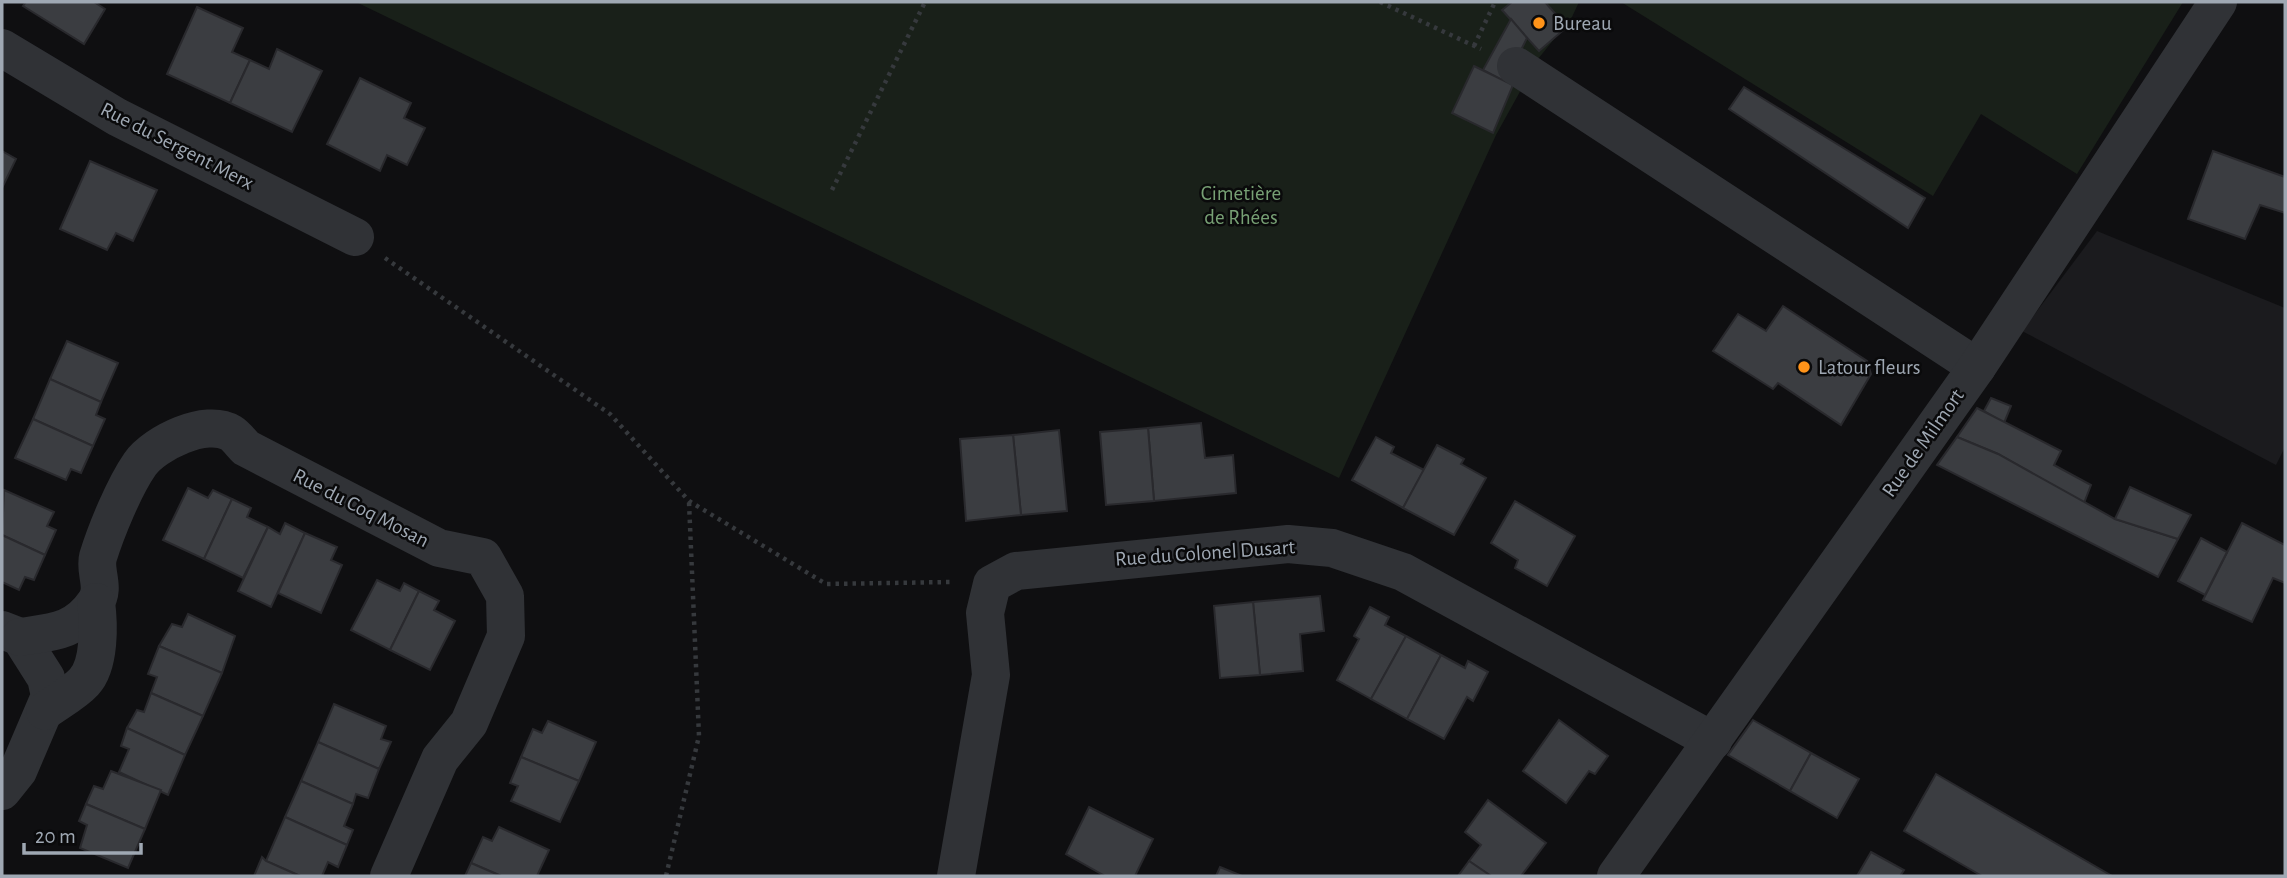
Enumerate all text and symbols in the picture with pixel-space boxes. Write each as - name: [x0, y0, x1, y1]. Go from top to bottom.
- place label: Bureau: [1553, 13, 1612, 34]
- marker: Bureau: [1531, 15, 1547, 31]
- street label: Rue du Sergent Merx: [97, 98, 257, 194]
- park label: Cimetière de Rhées: [1201, 183, 1281, 228]
- place label: Latour fleurs: [1818, 357, 1921, 378]
- marker: Latour fleurs: [1796, 359, 1812, 375]
- street label: Rue de Milmort: [1878, 385, 1968, 501]
- street label: Rue du Coq Mosan: [290, 465, 432, 551]
- street label: Rue du Colonel Dusart: [1114, 536, 1296, 570]
- scale bar: [24, 812, 142, 856]
- text: 20 m: [35, 826, 76, 847]

